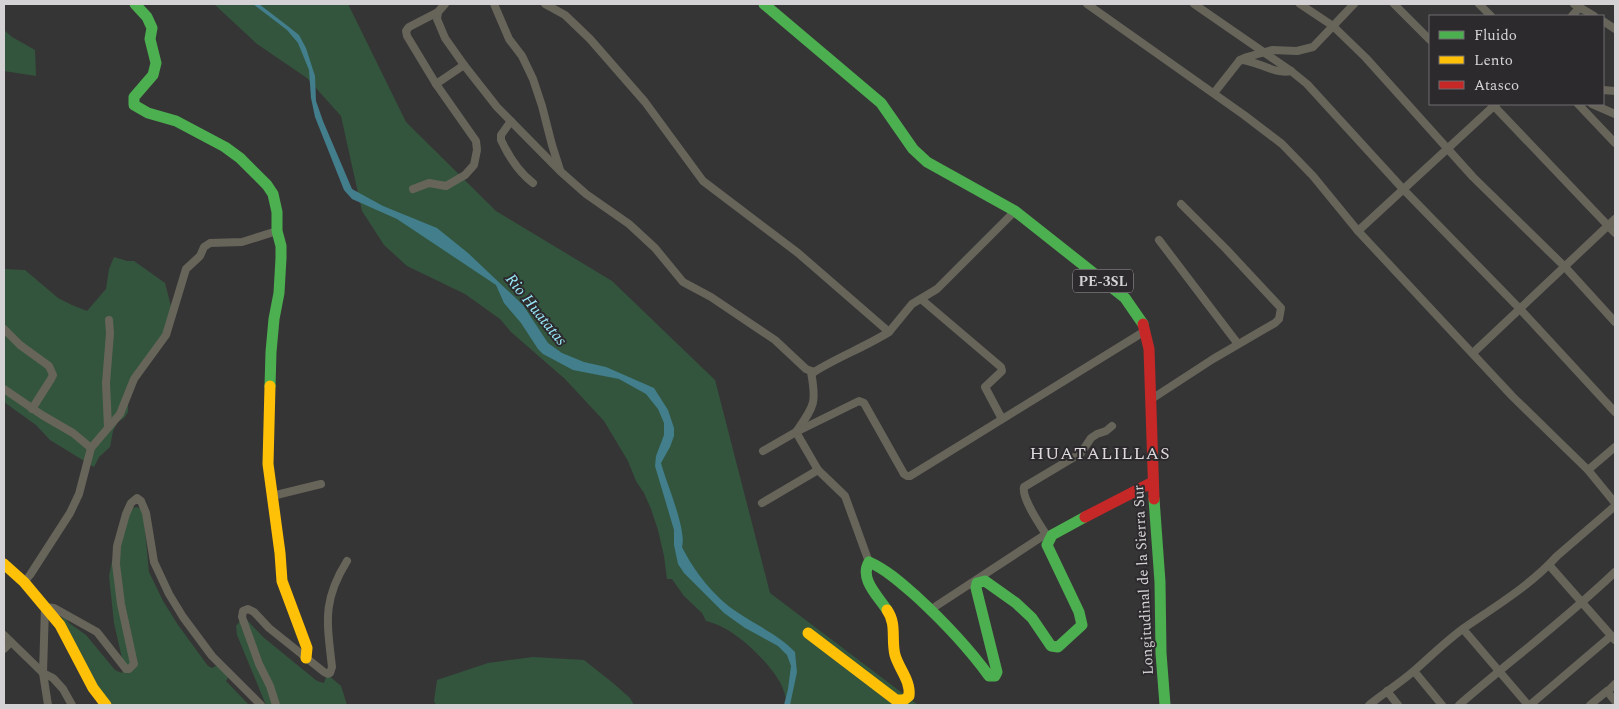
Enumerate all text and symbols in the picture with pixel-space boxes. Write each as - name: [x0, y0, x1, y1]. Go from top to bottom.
- legend: [1429, 15, 1604, 105]
- text: Fluido: [1474, 24, 1517, 47]
- text: Lento: [1474, 49, 1513, 72]
- text: Atasco: [1474, 74, 1519, 97]
- water label: Rio Huatatas: [500, 268, 573, 351]
- road number: PE-3SL: [1073, 270, 1133, 292]
- district label: HUATALILLAS: [1030, 440, 1170, 467]
- street label: Longitudinal de la Sierra Sur: [1127, 484, 1160, 676]

